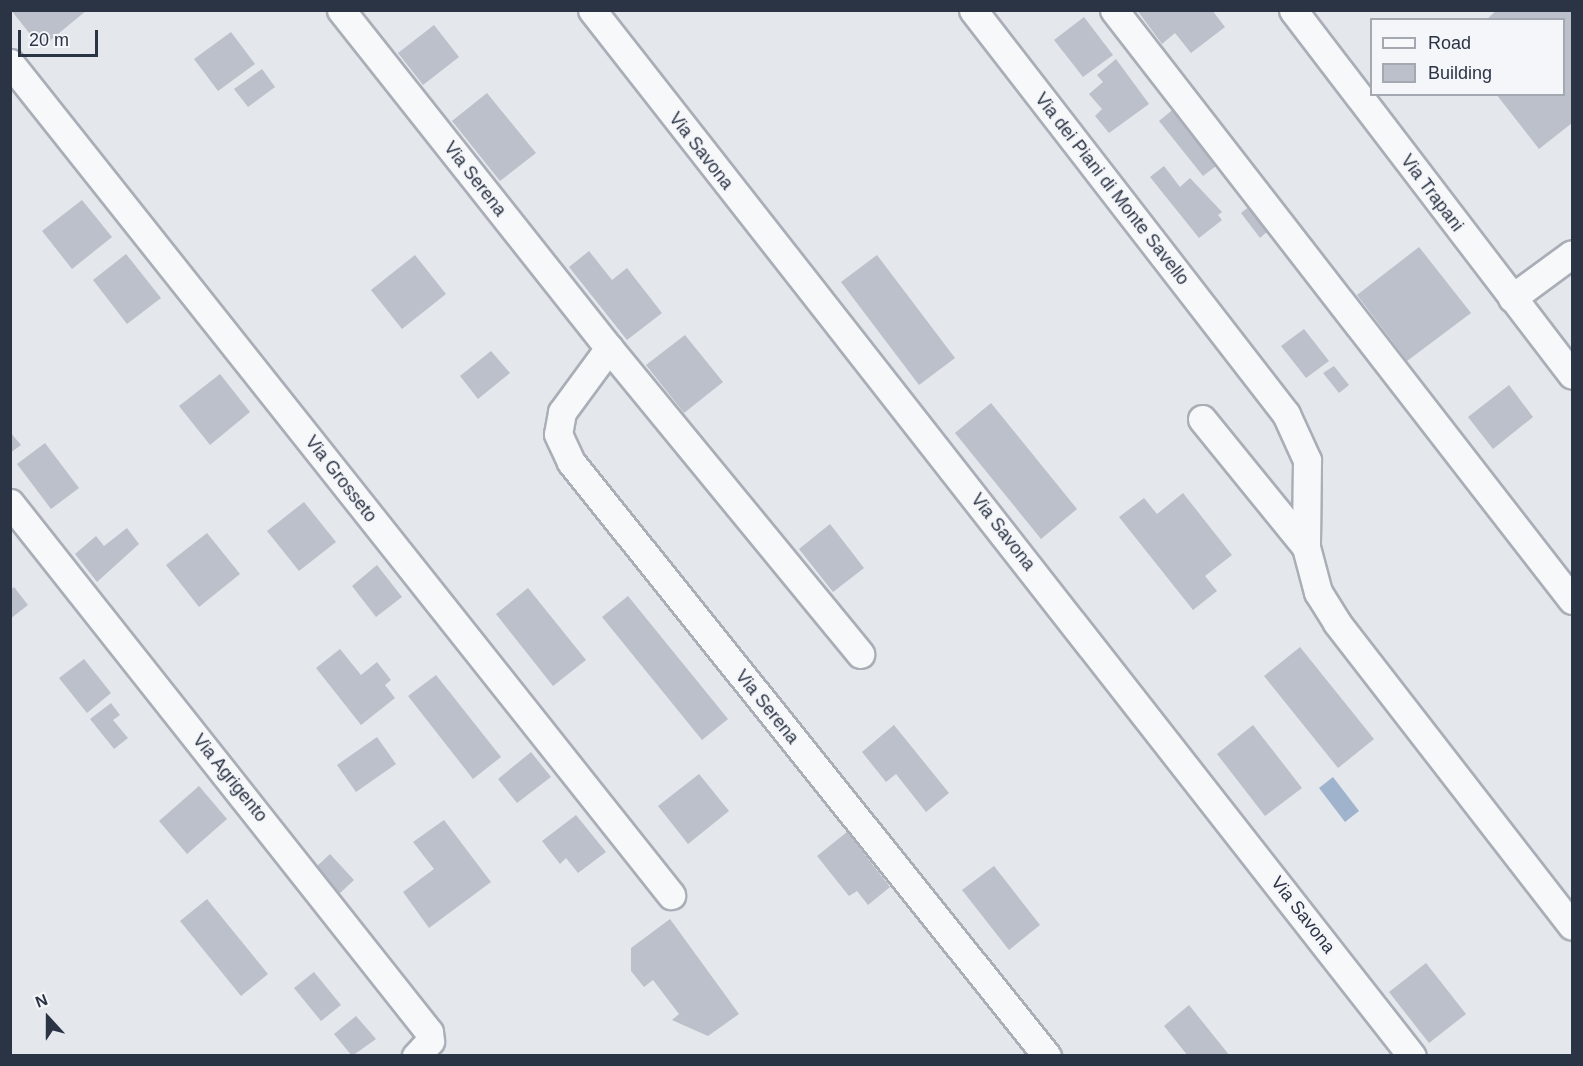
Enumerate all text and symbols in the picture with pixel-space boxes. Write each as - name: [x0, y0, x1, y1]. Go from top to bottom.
- scale bar: [21, 18, 100, 56]
- legend: [1370, 18, 1565, 96]
- text: 20 m: [29, 30, 69, 50]
- text: Road: [1428, 33, 1471, 53]
- text: Building: [1428, 63, 1492, 83]
- street label: Via dei Piani di Monte Savello: [1030, 89, 1194, 289]
- street label: Via Savona: [664, 108, 738, 194]
- street label: Via Serena: [439, 137, 511, 221]
- street label: Via Trapani: [1396, 150, 1468, 236]
- street label: Via Grosseto: [301, 431, 381, 527]
- street label: Via Savona: [966, 489, 1040, 575]
- street label: Via Serena: [731, 666, 803, 748]
- street label: Via Agrigento: [188, 729, 272, 827]
- street label: Via Savona: [1266, 872, 1340, 958]
- north arrow: [18, 988, 78, 1048]
- text: N: [33, 991, 50, 1011]

